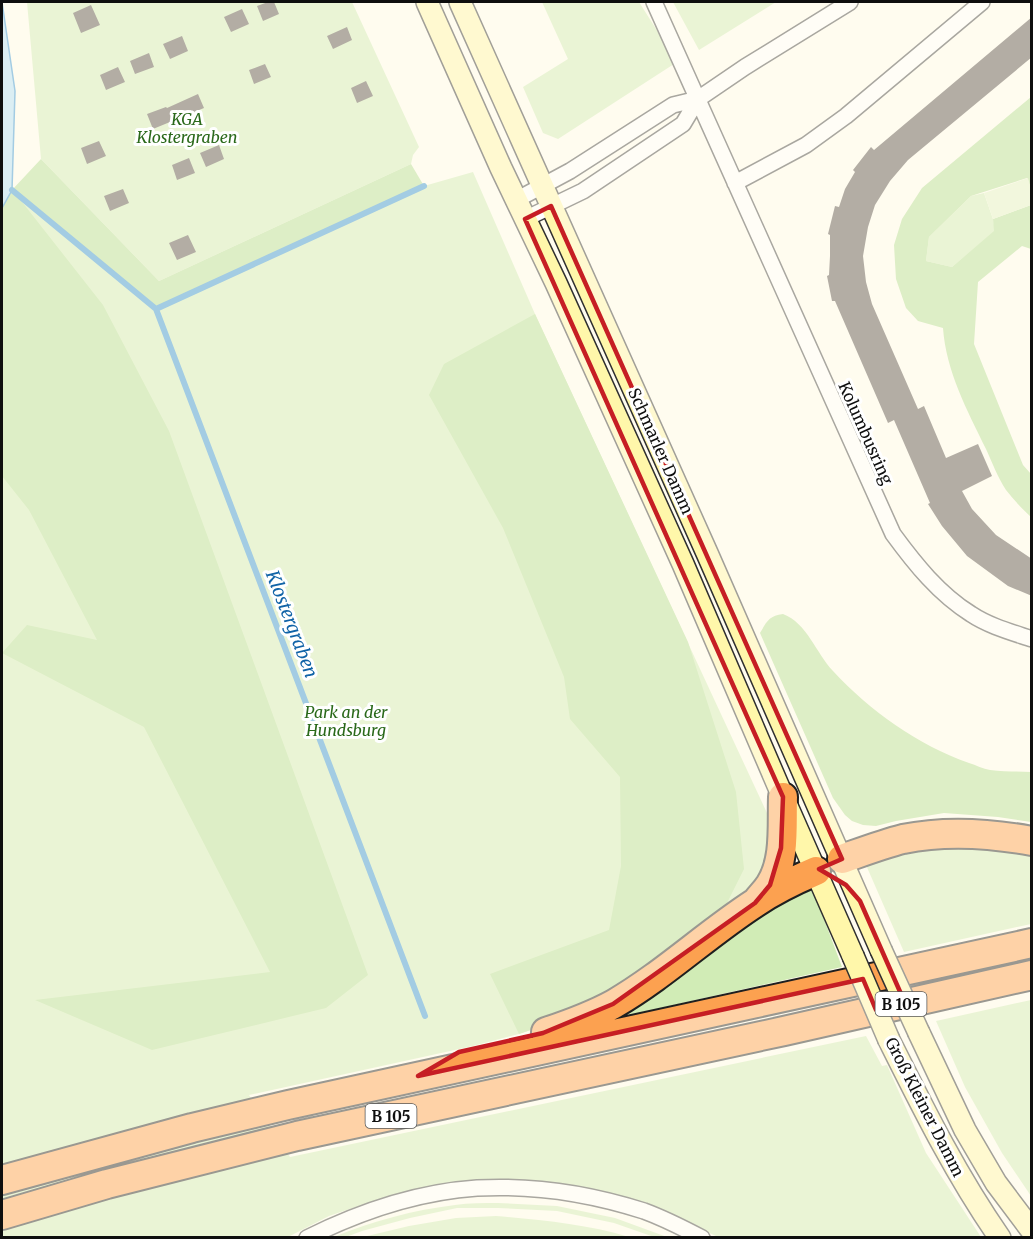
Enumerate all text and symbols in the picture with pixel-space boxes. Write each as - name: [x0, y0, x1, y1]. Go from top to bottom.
- park label: KGA Klostergraben: [136, 109, 237, 147]
- street label: Kolumbusring: [834, 378, 898, 488]
- street label: Schmarler Damm: [624, 385, 698, 517]
- water label: Klostergraben: [261, 566, 323, 681]
- park label: Park an der Hundsburg: [304, 702, 388, 740]
- road number: B 105: [876, 992, 926, 1016]
- street label: Groß Kleiner Damm: [881, 1034, 969, 1180]
- road number: B 105: [366, 1104, 416, 1128]

